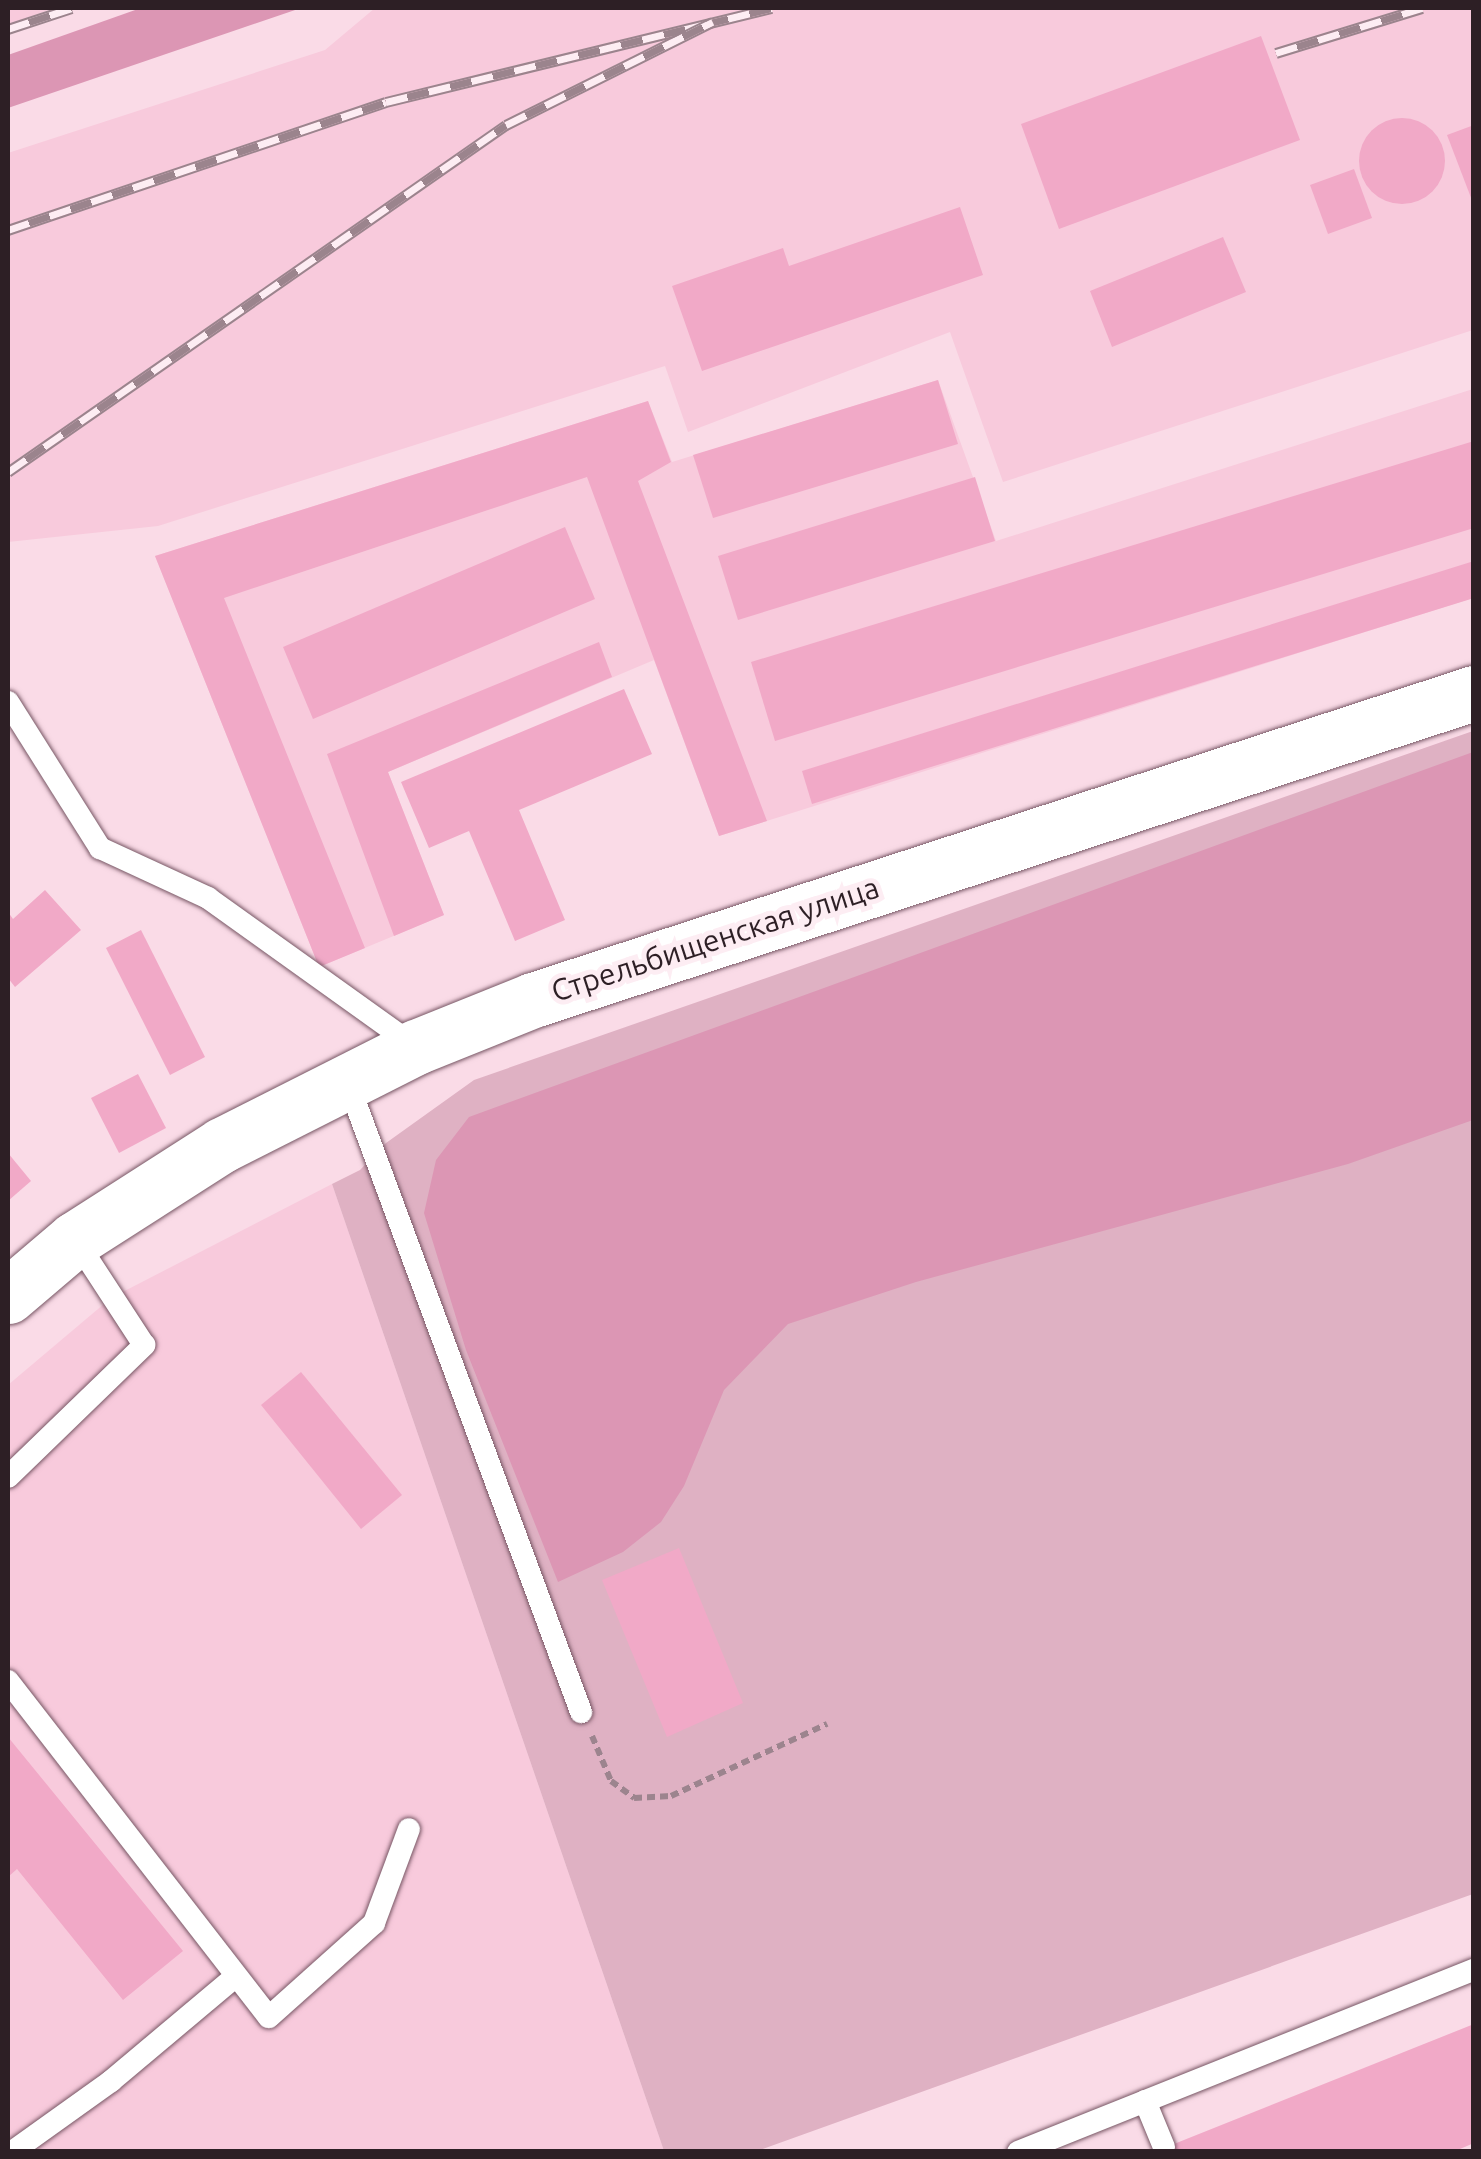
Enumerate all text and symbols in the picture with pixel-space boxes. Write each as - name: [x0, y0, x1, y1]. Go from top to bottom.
- street label: Стрельбищенская улица: [547, 869, 883, 1009]

